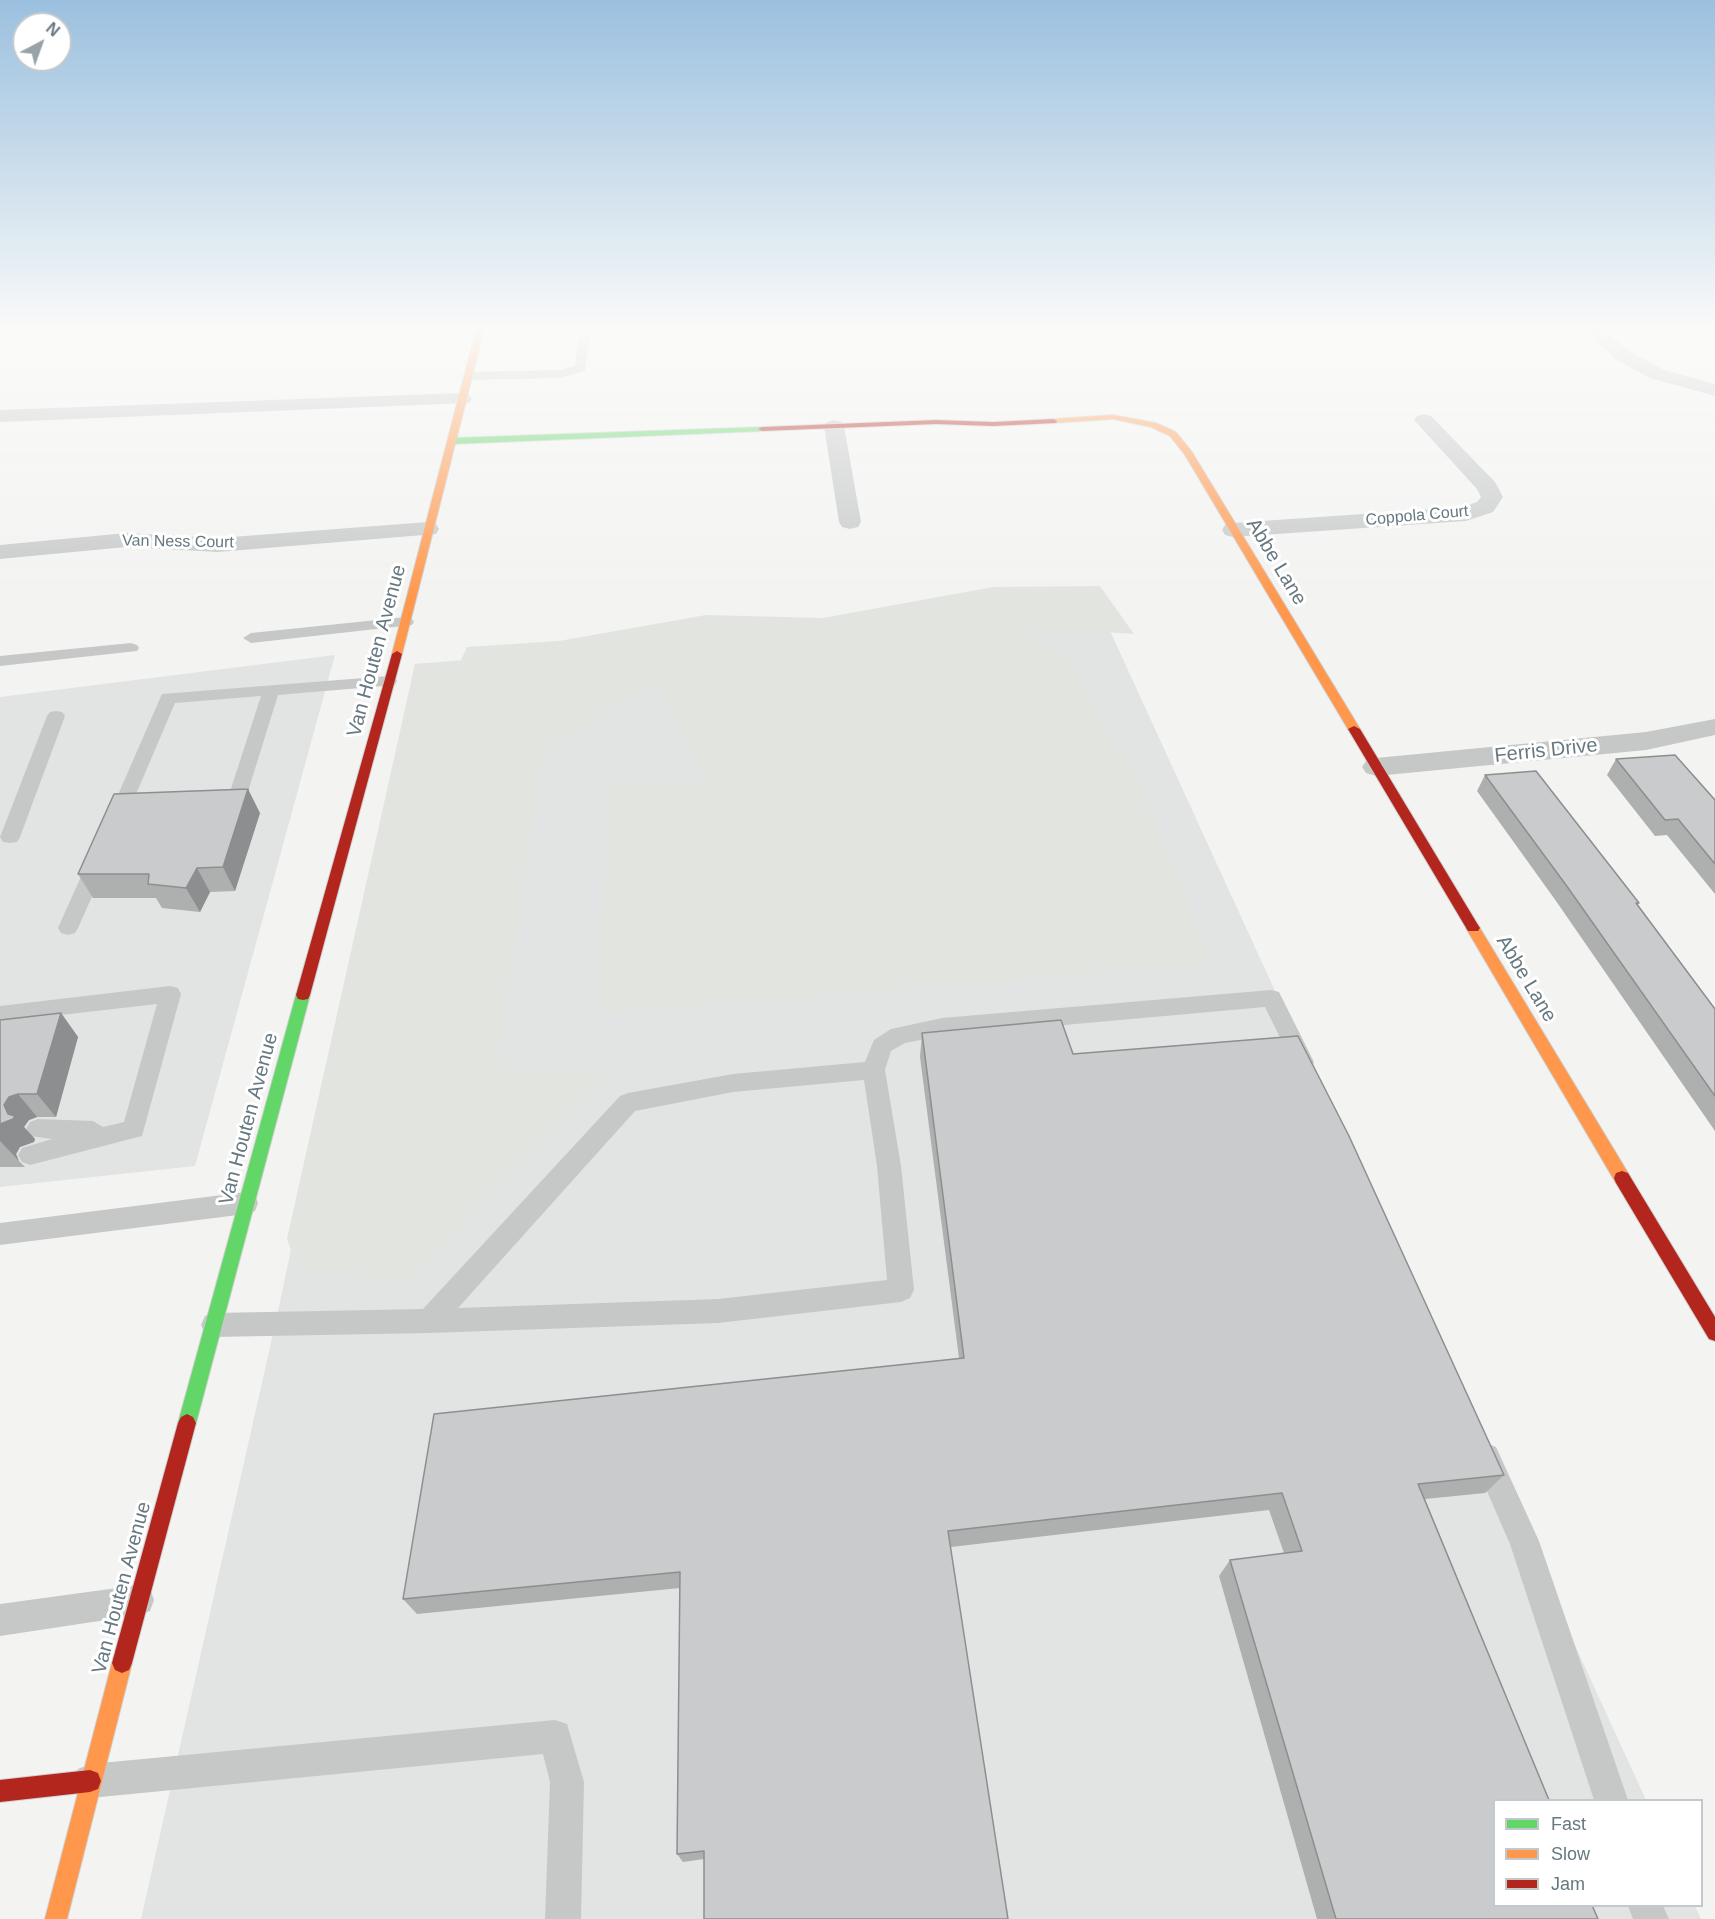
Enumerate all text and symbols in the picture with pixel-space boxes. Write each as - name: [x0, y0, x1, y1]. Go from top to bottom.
- north arrow: [12, 12, 72, 72]
- text: N: [43, 19, 63, 40]
- street label: Coppola Court: [1365, 502, 1469, 530]
- street label: Abbe Lane: [1241, 514, 1311, 610]
- street label: Van Ness Court: [122, 531, 234, 553]
- street label: Van Houten Avenue: [342, 562, 412, 740]
- street label: Ferris Drive: [1493, 734, 1599, 768]
- street label: Abbe Lane: [1491, 931, 1561, 1027]
- street label: Van Houten Avenue: [214, 1030, 284, 1208]
- street label: Van Houten Avenue: [87, 1499, 157, 1677]
- legend: [1493, 1799, 1703, 1907]
- text: Fast: [1551, 1814, 1586, 1834]
- text: Slow: [1551, 1844, 1590, 1864]
- text: Jam: [1551, 1874, 1585, 1894]

